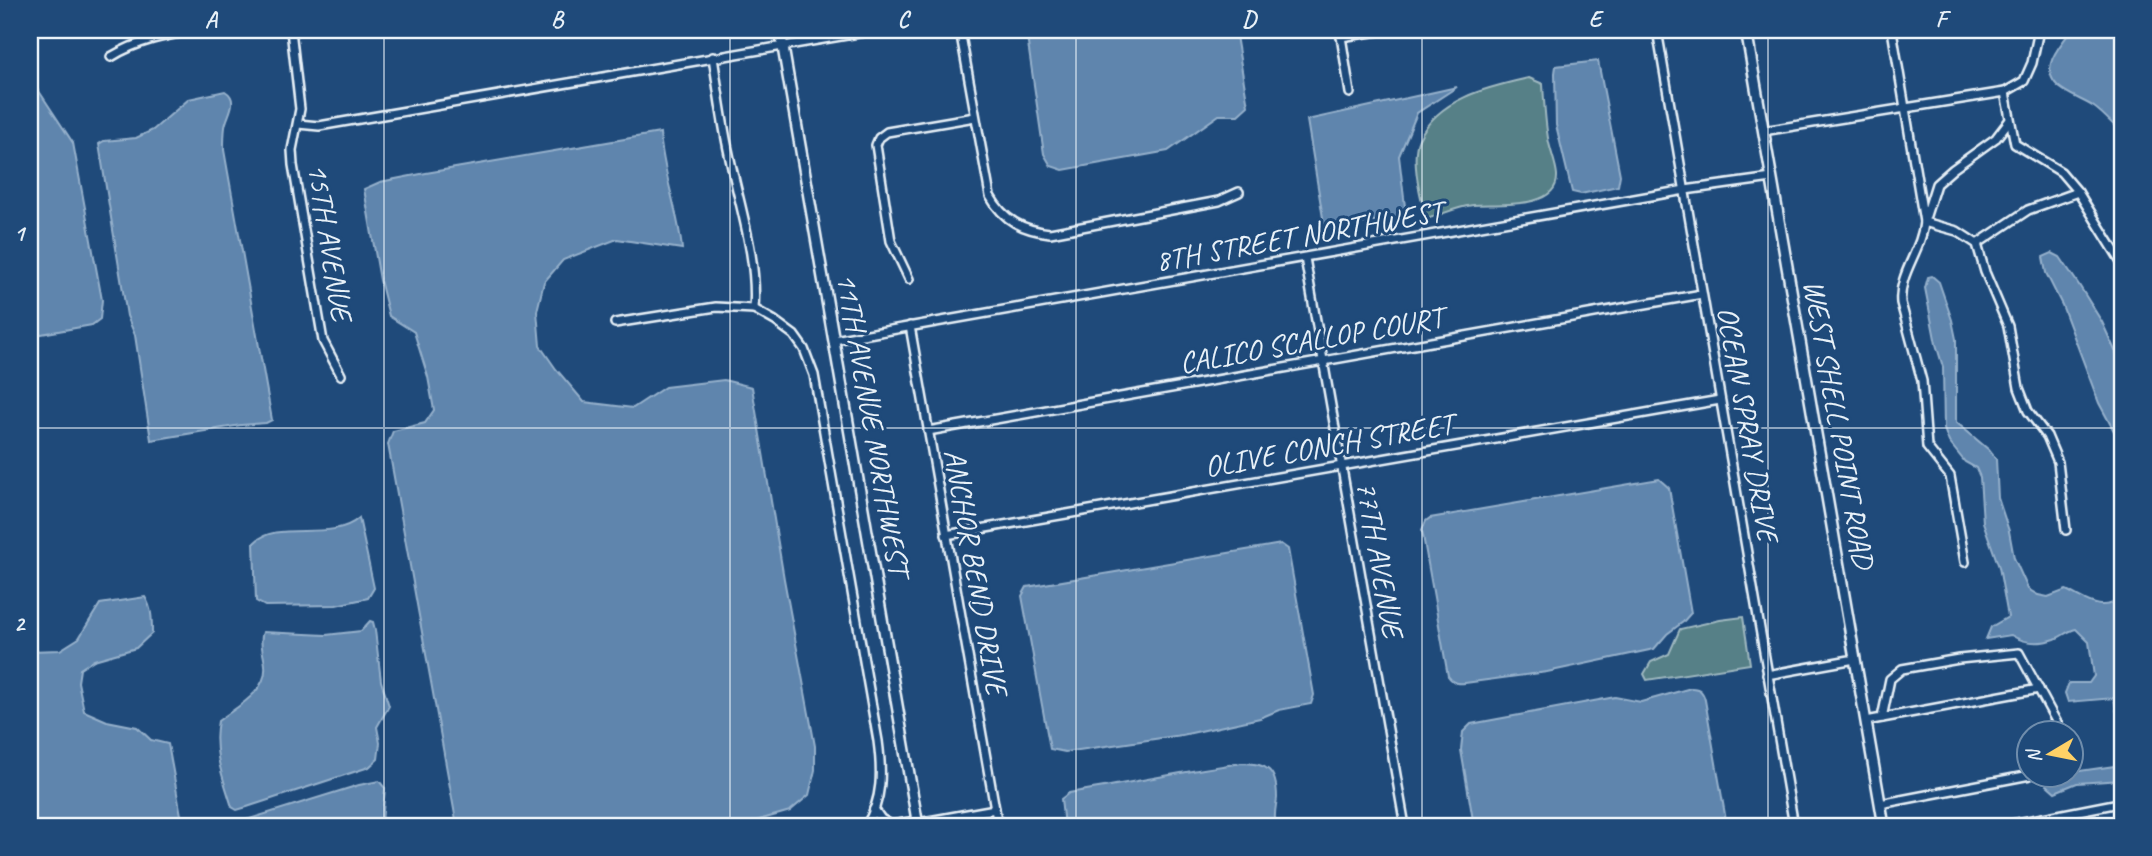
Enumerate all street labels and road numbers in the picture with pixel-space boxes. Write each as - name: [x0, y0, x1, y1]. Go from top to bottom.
- street label: 15TH AVENUE: [299, 161, 362, 327]
- street label: 8TH STREET NORTHWEST: [1152, 191, 1452, 280]
- street label: 11TH AVENUE NORTHWEST: [828, 270, 920, 585]
- street label: WEST SHELL POINT ROAD: [1795, 277, 1884, 574]
- street label: CALICO SCALLOP COURT: [1176, 297, 1453, 382]
- street label: OCEAN SPRAY DRIVE: [1709, 304, 1788, 548]
- street label: OLIVE CONCH STREET: [1202, 403, 1463, 486]
- street label: ANCHOR BEND DRIVE: [936, 446, 1017, 701]
- street label: 77TH AVENUE: [1348, 478, 1413, 644]

